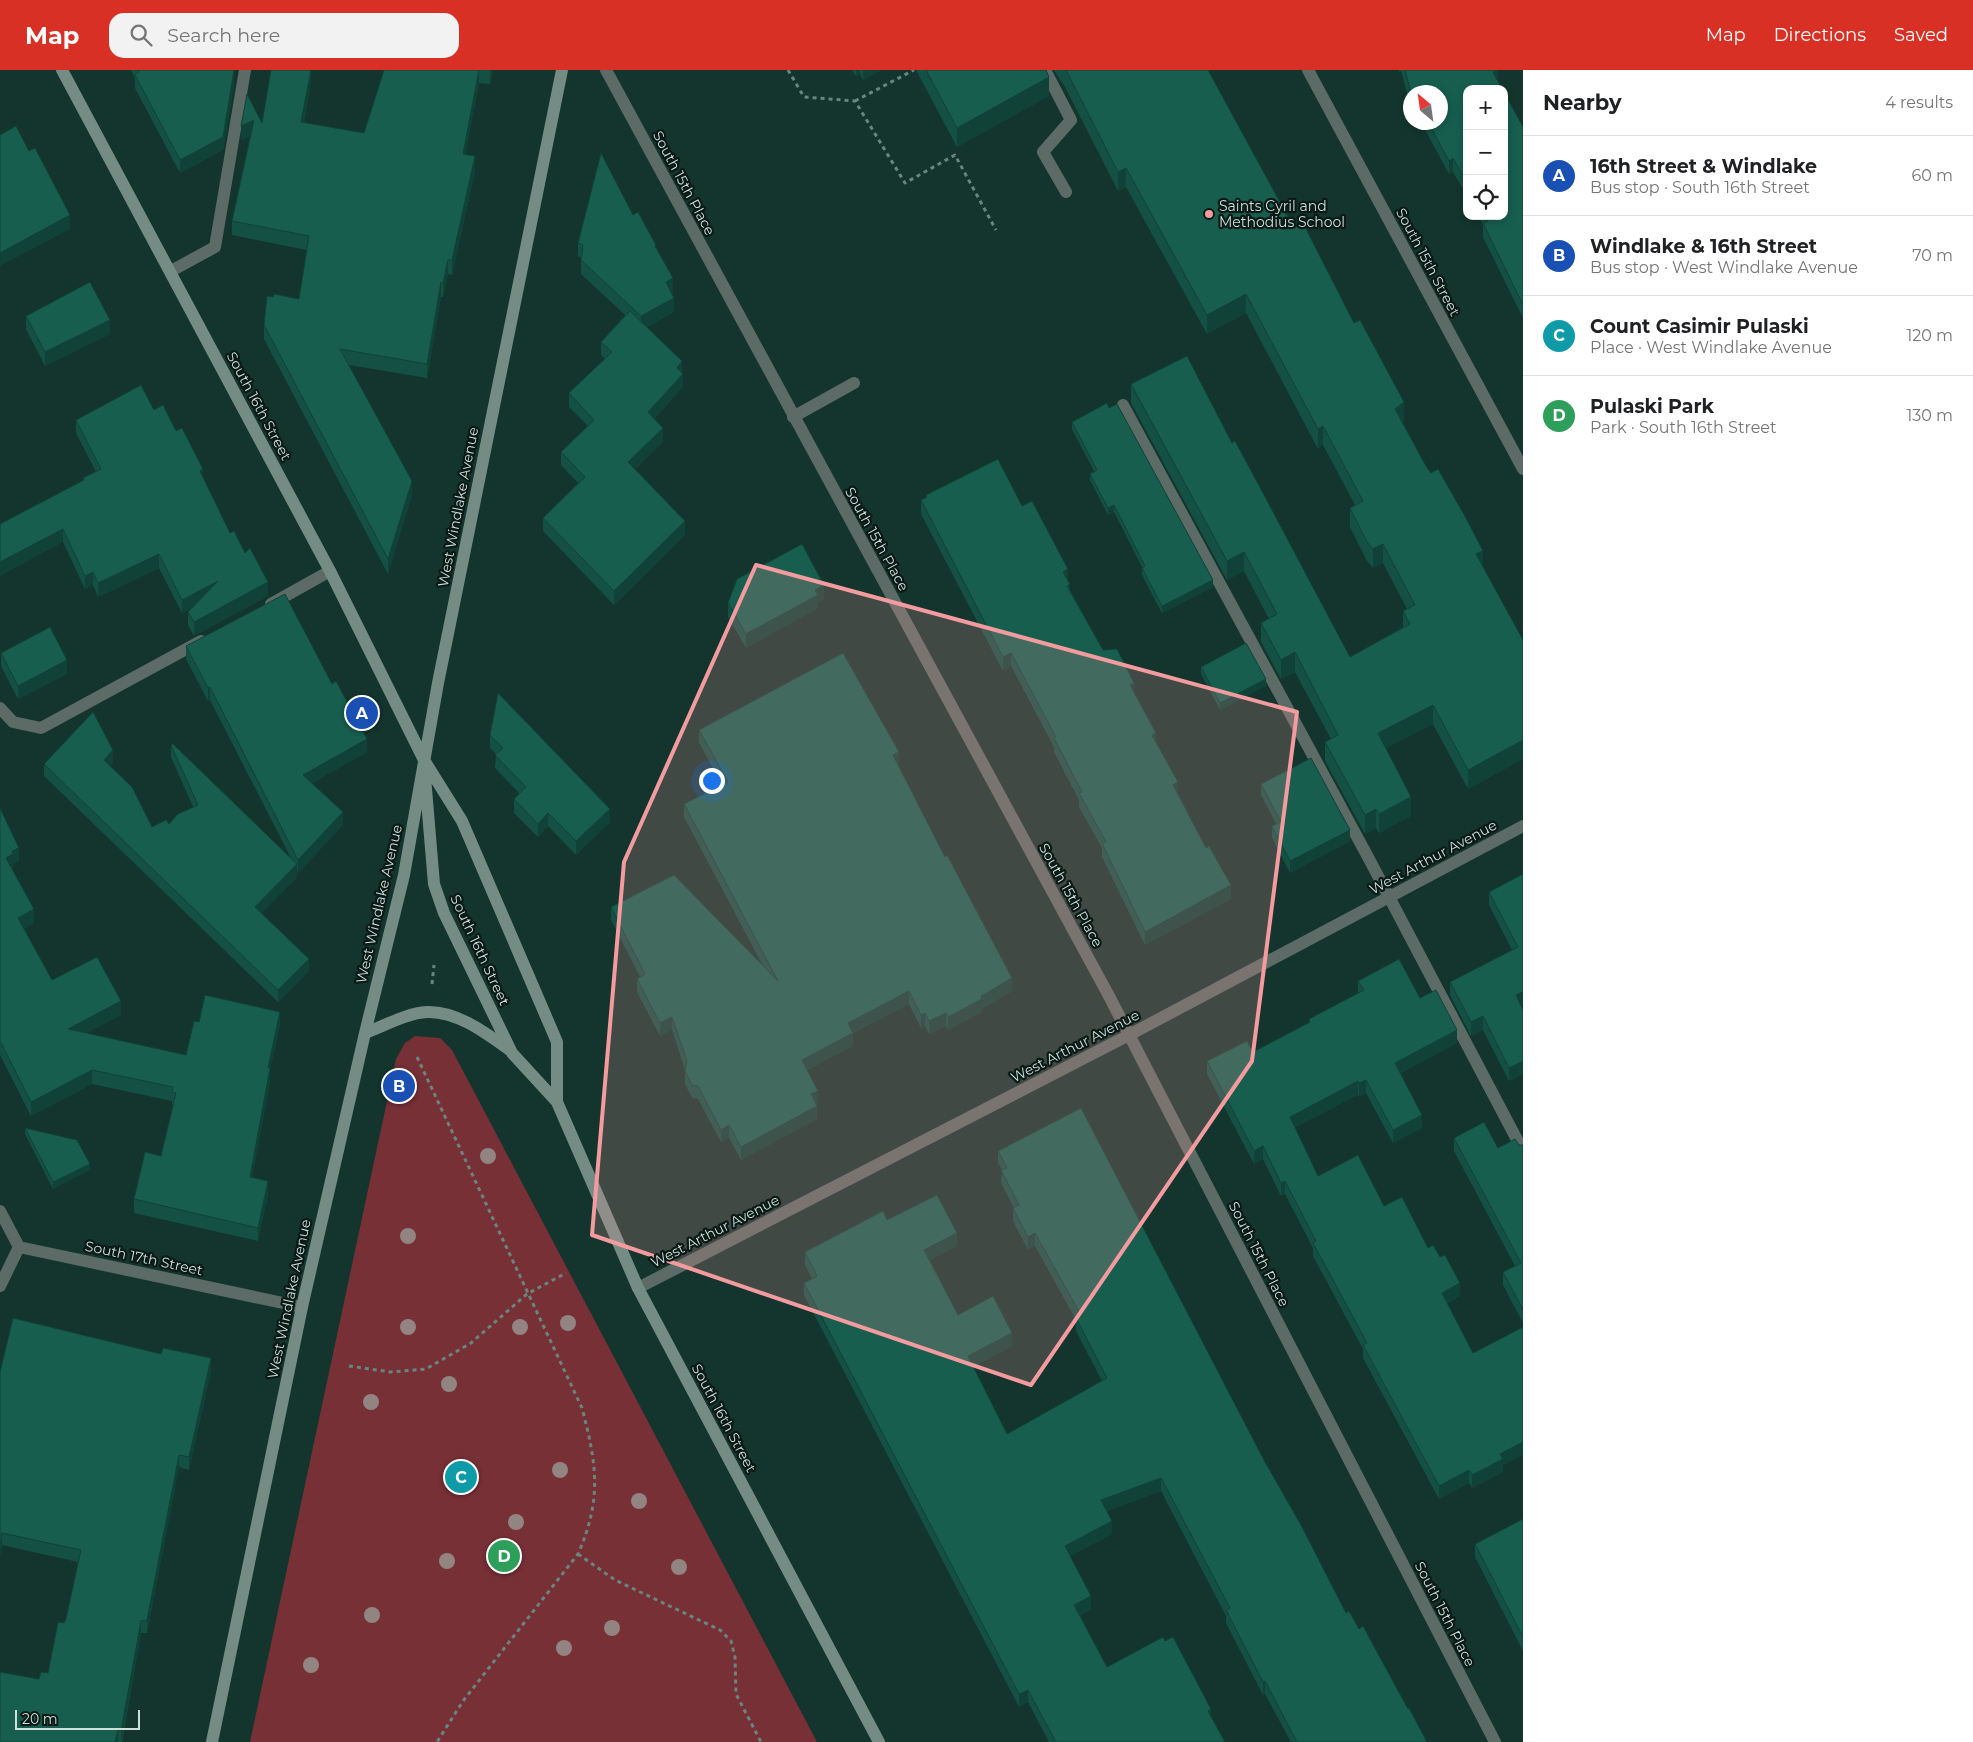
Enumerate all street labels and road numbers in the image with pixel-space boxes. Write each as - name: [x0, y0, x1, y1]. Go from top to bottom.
- street label: South 15th Place: [649, 128, 719, 238]
- street label: South 15th Street: [1392, 205, 1464, 319]
- street label: South 16th Street: [223, 349, 295, 464]
- street label: West Windlake Avenue: [434, 426, 482, 588]
- street label: South 15th Place: [841, 484, 913, 594]
- street label: West Arthur Avenue: [1366, 816, 1500, 898]
- street label: West Windlake Avenue: [352, 823, 406, 985]
- street label: South 15th Place: [1035, 840, 1107, 950]
- street label: South 16th Street: [446, 892, 514, 1009]
- street label: West Arthur Avenue: [1008, 1006, 1142, 1086]
- street label: West Arthur Avenue: [648, 1191, 782, 1271]
- street label: South 15th Place: [1225, 1198, 1293, 1310]
- street label: West Windlake Avenue: [263, 1218, 315, 1380]
- street label: South 17th Street: [84, 1237, 205, 1279]
- street label: South 16th Street: [688, 1361, 760, 1476]
- street label: South 15th Place: [1411, 1558, 1479, 1670]

